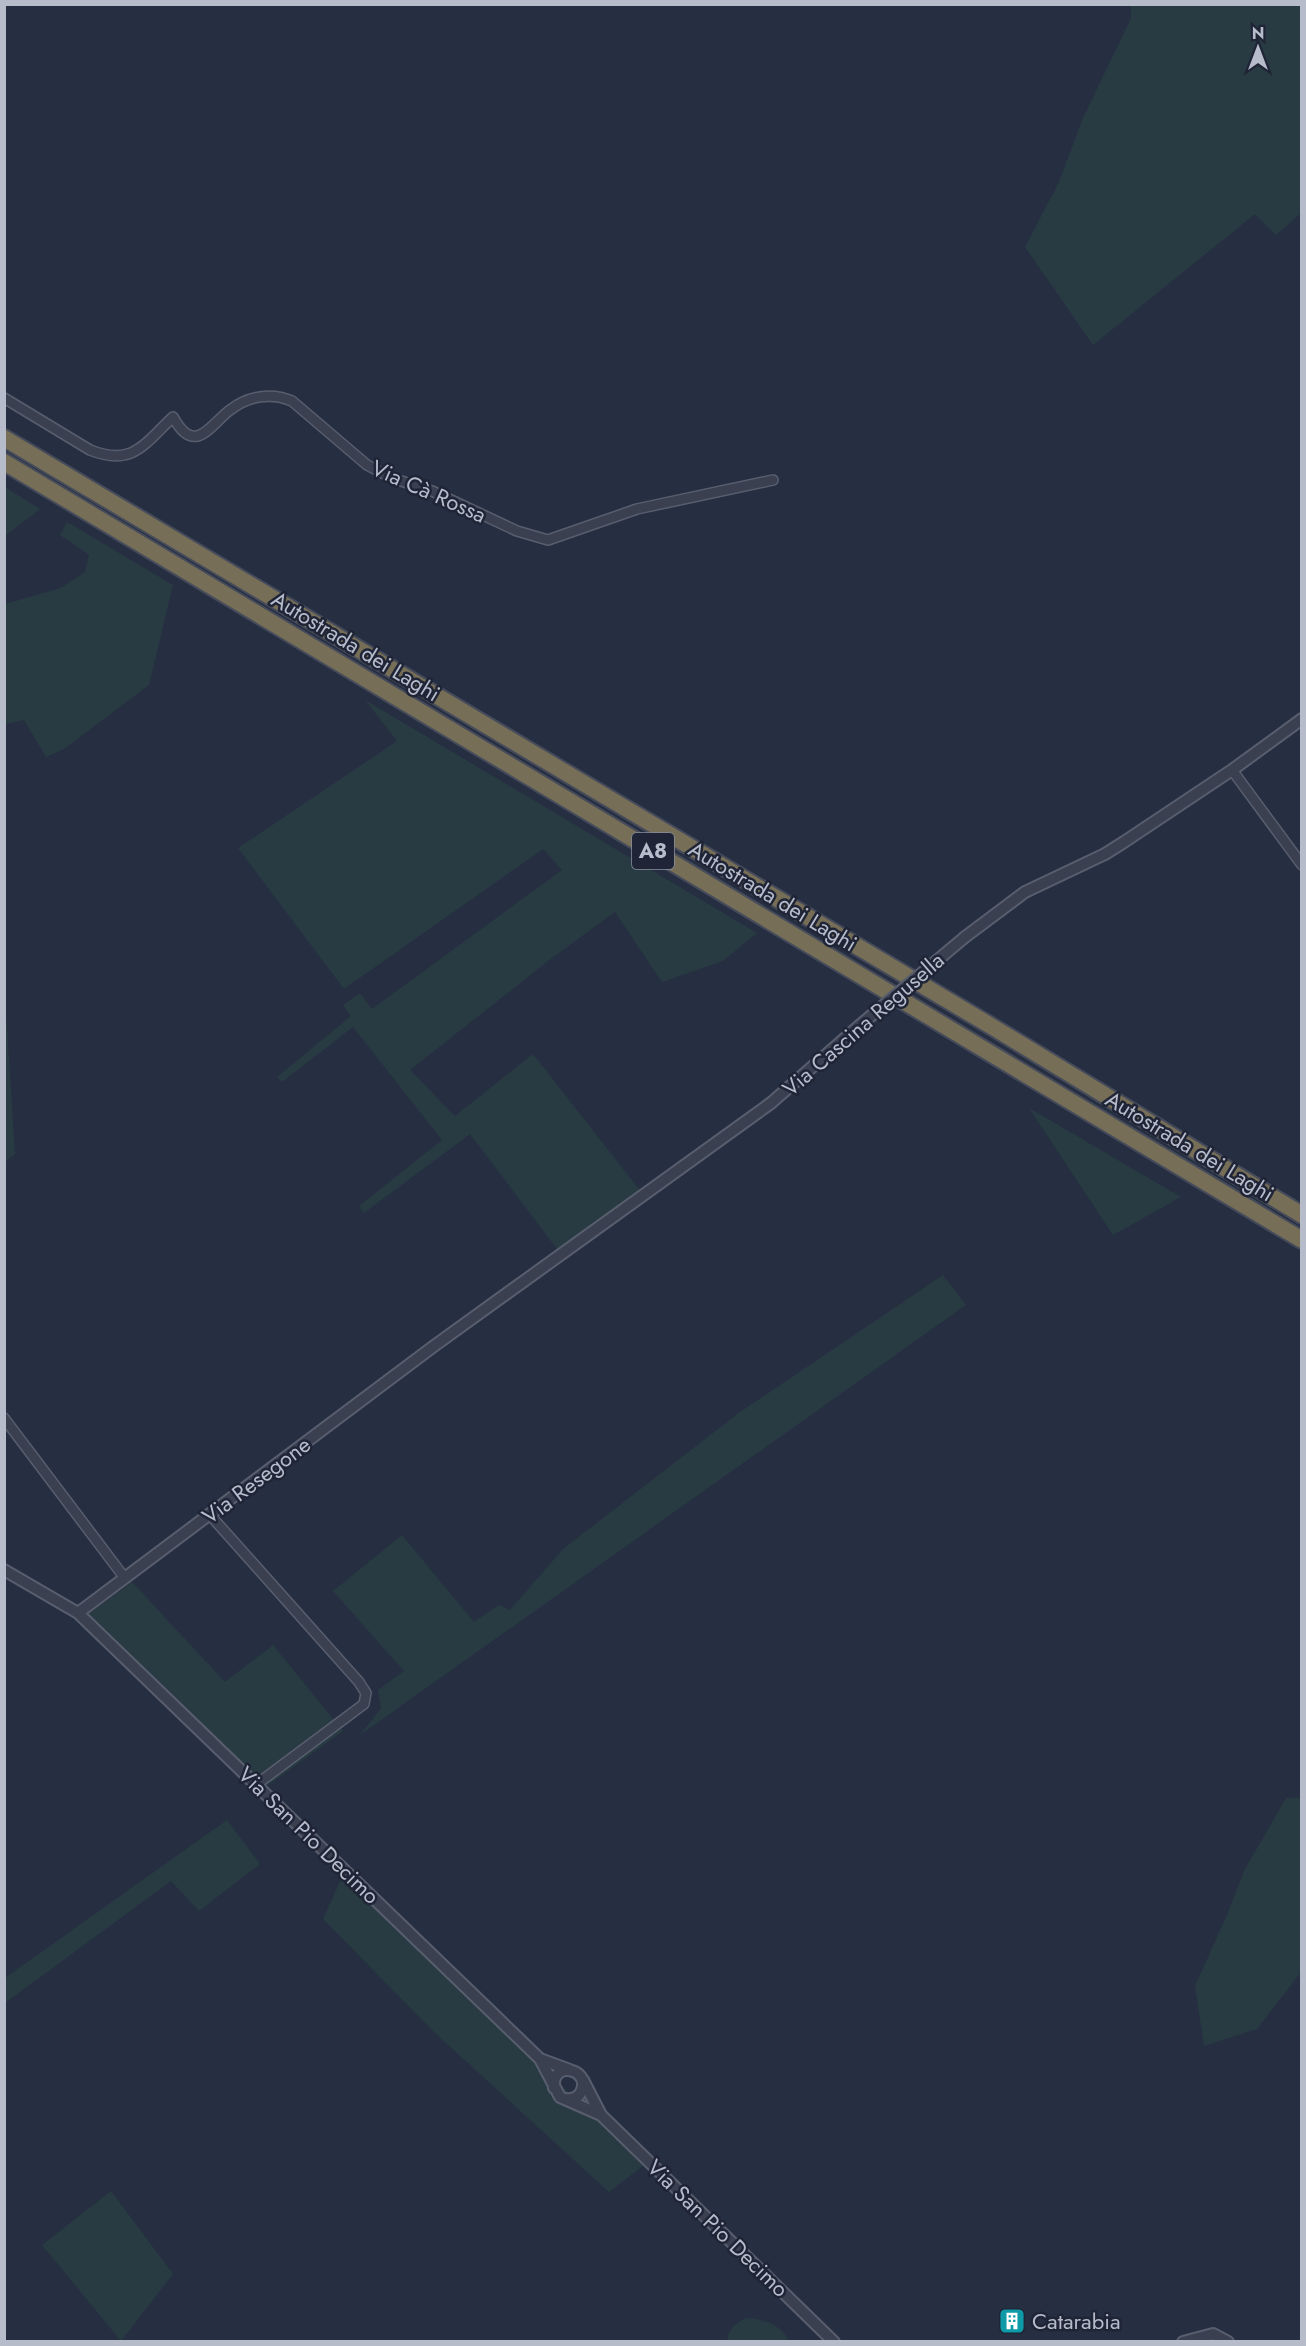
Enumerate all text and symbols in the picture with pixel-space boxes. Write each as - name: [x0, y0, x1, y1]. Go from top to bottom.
- north arrow: [1228, 18, 1288, 78]
- text: N: [1252, 22, 1264, 45]
- street label: Via Cà Rossa: [367, 451, 491, 531]
- street label: Autostrada dei Laghi: [266, 583, 446, 709]
- road number: A8: [632, 833, 674, 869]
- street label: Autostrada dei Laghi: [683, 833, 863, 959]
- street label: Via Cascina Regusella: [775, 944, 951, 1104]
- street label: Autostrada dei Laghi: [1100, 1083, 1280, 1209]
- street label: Via Resegone: [195, 1428, 317, 1532]
- street label: Via San Pio Decimo: [231, 1759, 387, 1911]
- street label: Via San Pio Decimo: [640, 2152, 796, 2304]
- place label: Catarabia: [1032, 2305, 1120, 2337]
- building icon: Catarabia: [997, 2306, 1027, 2336]

